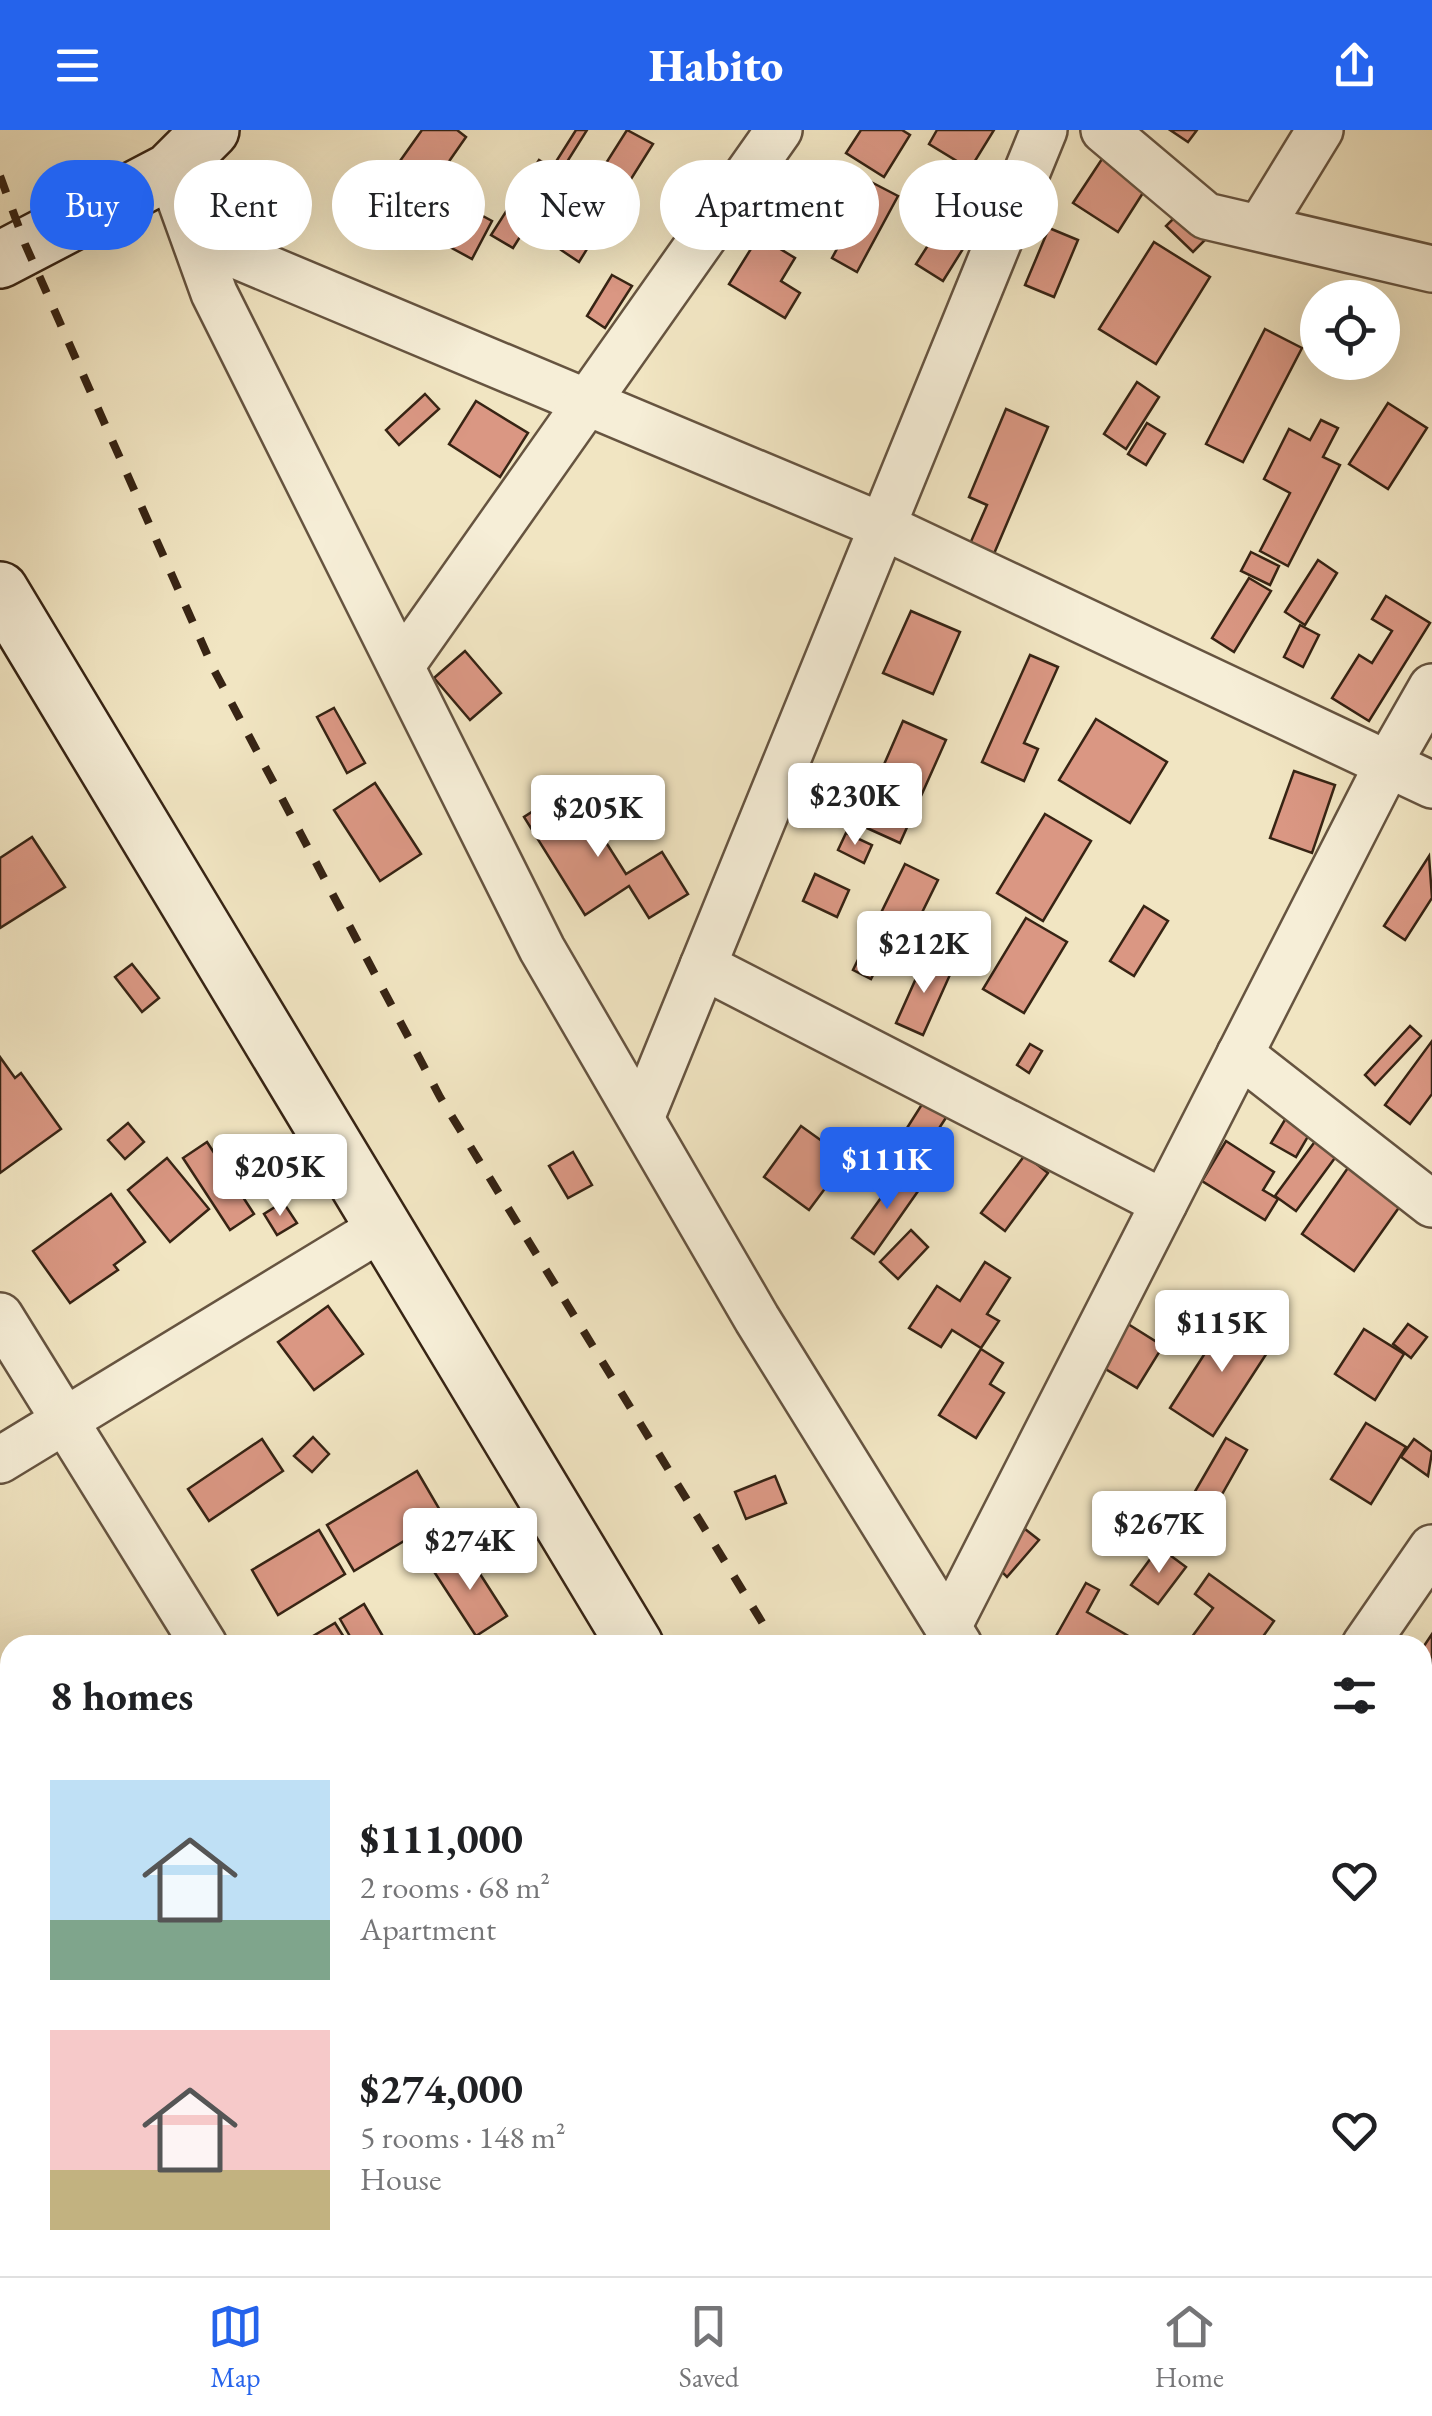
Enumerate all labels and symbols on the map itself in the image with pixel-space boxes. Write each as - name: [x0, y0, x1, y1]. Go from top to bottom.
- pin: $230K: [785, 763, 925, 848]
- pin: $205K: [528, 775, 668, 860]
- pin: $212K: [854, 911, 994, 996]
- pin: $111K: [817, 1127, 957, 1212]
- pin: $205K: [210, 1134, 350, 1219]
- pin: $115K: [1152, 1290, 1292, 1375]
- pin: $267K: [1089, 1491, 1229, 1576]
- pin: $274K: [400, 1508, 540, 1593]

